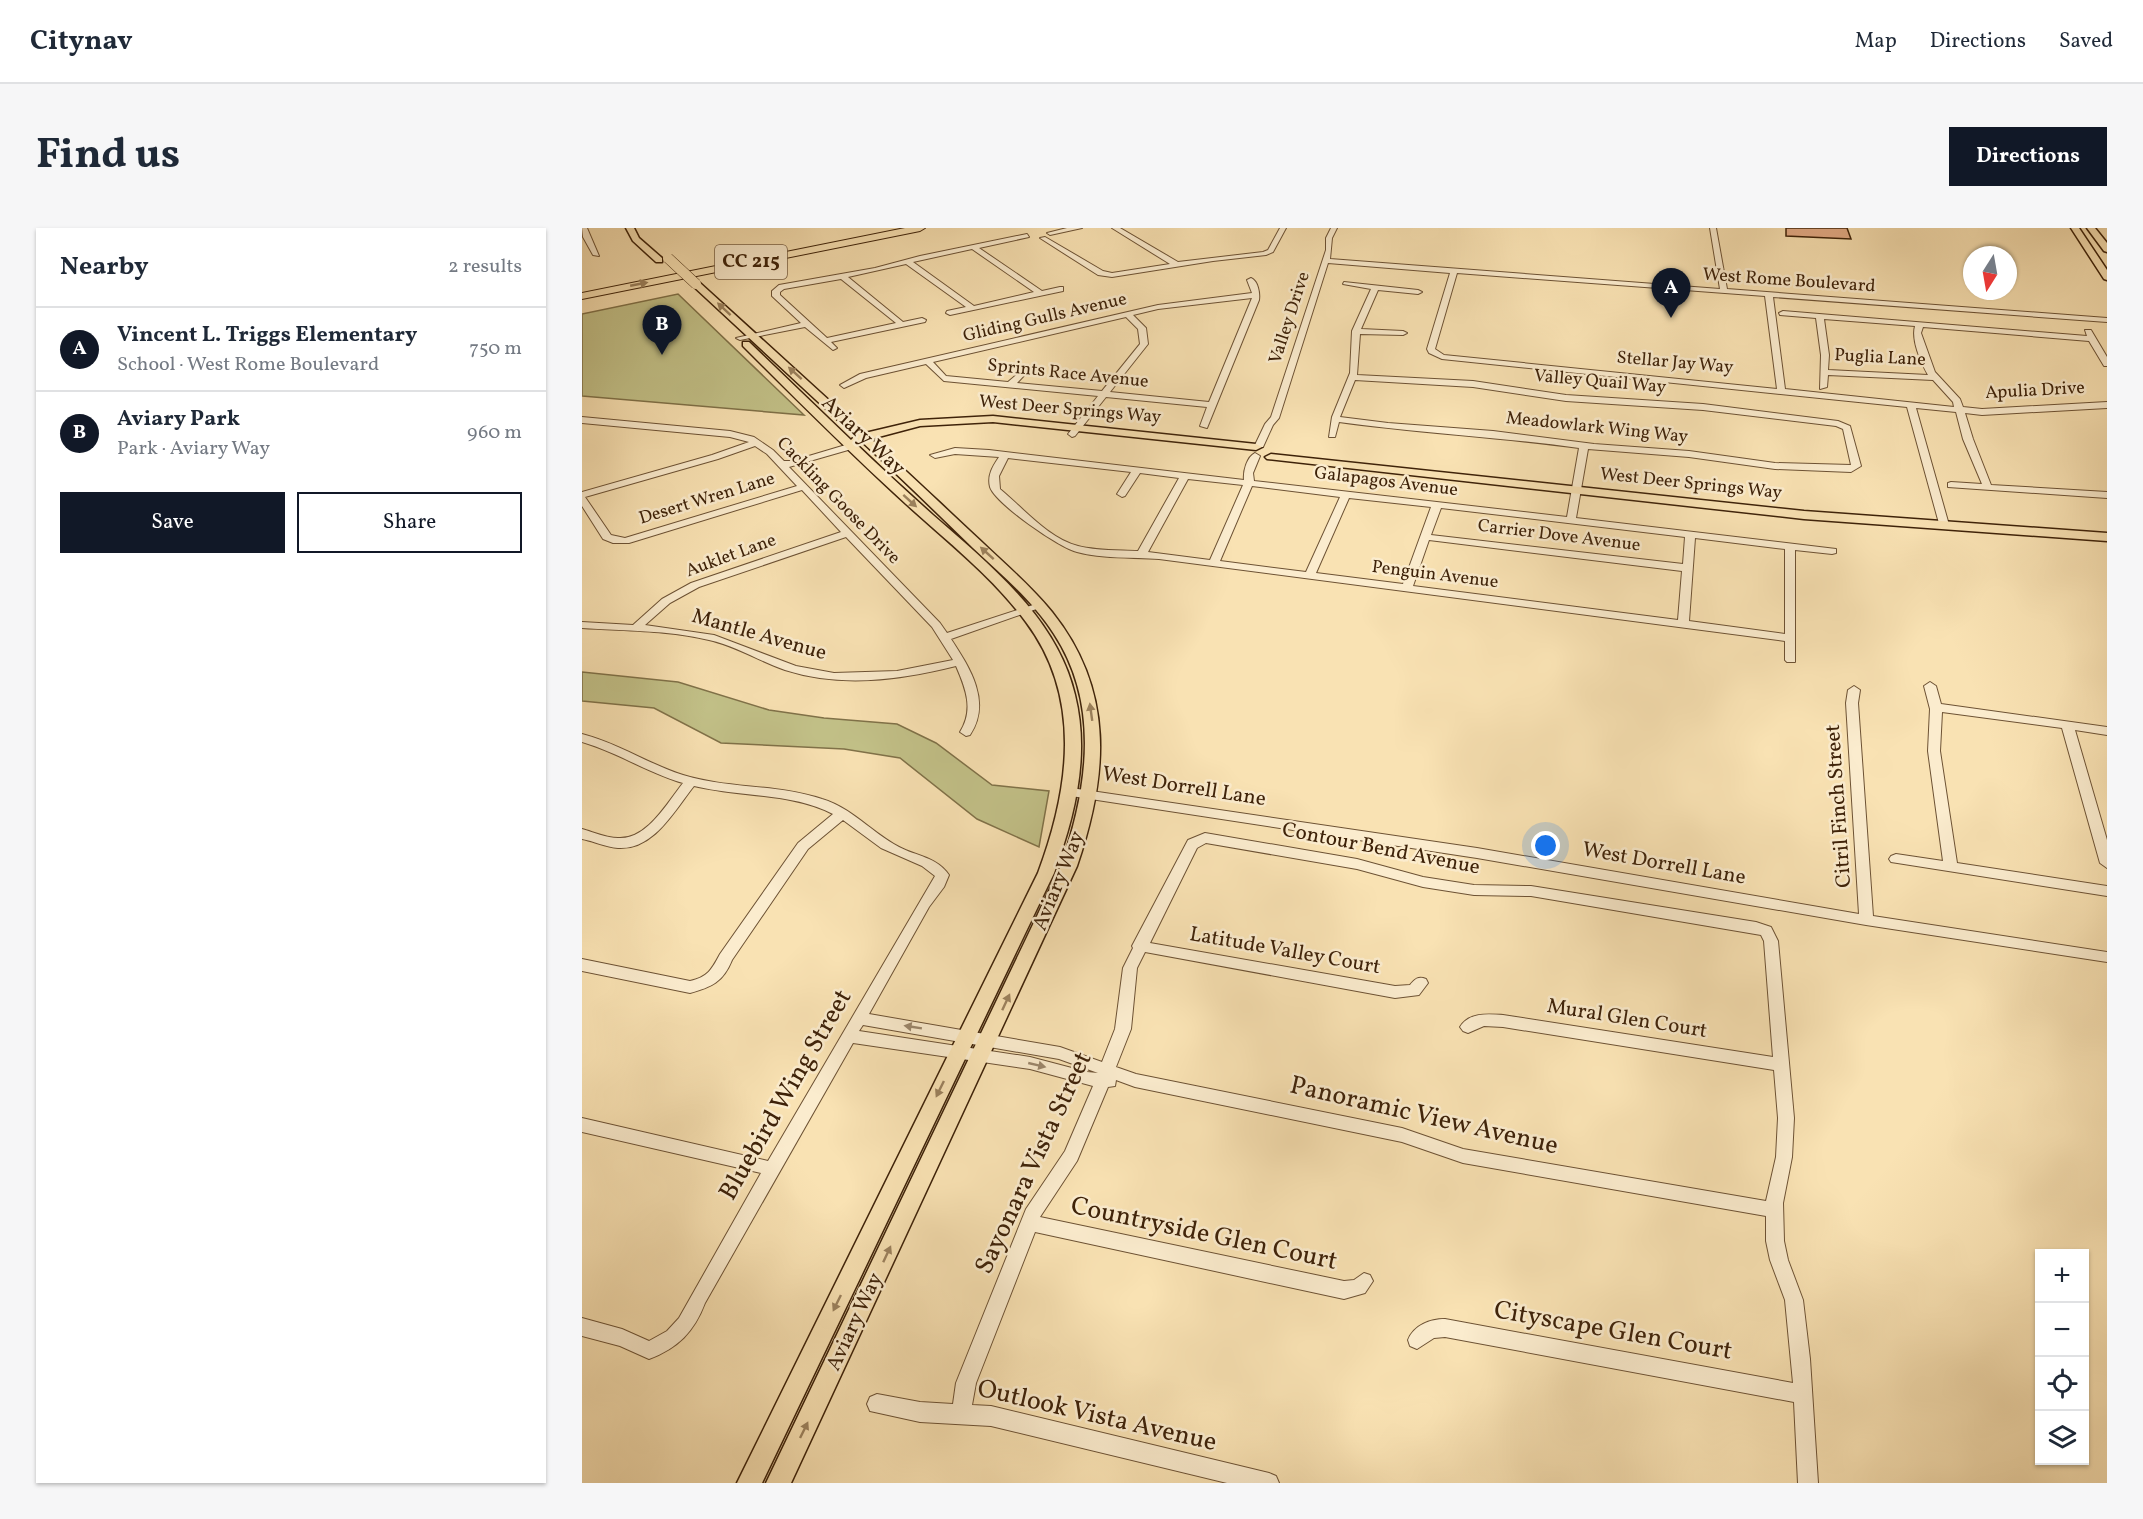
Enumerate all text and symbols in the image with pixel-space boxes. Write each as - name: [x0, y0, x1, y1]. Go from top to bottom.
- text: Citynav: [30, 22, 133, 61]
- text: Map: [1855, 27, 1897, 56]
- text: Directions: [1930, 27, 2026, 56]
- text: Saved: [2059, 27, 2113, 56]
- text: Find us: [36, 127, 180, 186]
- button: Directions: [1949, 127, 2107, 186]
- road number: CC 215: [715, 245, 787, 279]
- north arrow: [1963, 246, 2017, 300]
- text: Nearby: [60, 249, 149, 285]
- text: 2 results: [448, 253, 522, 281]
- street label: West Rome Boulevard: [1702, 262, 1876, 300]
- pin: A: [1652, 268, 1690, 318]
- street label: Valley Drive: [1263, 269, 1317, 367]
- one-way arrow: [630, 279, 649, 288]
- street label: Gliding Gulls Avenue: [961, 287, 1129, 349]
- one-way arrow: [717, 302, 732, 316]
- pin: B: [642, 306, 682, 355]
- text: Vincent L. Triggs Elementary: [117, 320, 417, 351]
- text: A: [72, 335, 87, 363]
- text: 750 m: [469, 335, 522, 363]
- street label: Puglia Lane: [1834, 343, 1926, 373]
- street label: Stellar Jay Way: [1616, 345, 1735, 381]
- text: School · West Rome Boulevard: [117, 351, 379, 379]
- street label: Sprints Race Avenue: [986, 353, 1150, 395]
- street label: Valley Quail Way: [1533, 364, 1667, 400]
- one-way arrow: [788, 367, 803, 380]
- street label: Apulia Drive: [1985, 376, 2085, 406]
- street label: Aviary Way: [815, 389, 912, 483]
- street label: West Deer Springs Way: [978, 390, 1162, 430]
- text: Aviary Park: [117, 404, 240, 435]
- street label: Meadowlark Wing Way: [1505, 406, 1690, 450]
- text: B: [73, 419, 86, 447]
- text: 960 m: [467, 419, 522, 447]
- street label: Cackling Goose Drive: [770, 432, 906, 570]
- text: Park · Aviary Way: [117, 435, 270, 463]
- street label: Galapagos Avenue: [1313, 461, 1459, 503]
- street label: West Deer Springs Way: [1599, 462, 1784, 506]
- street label: Desert Wren Lane: [636, 466, 778, 532]
- button: Save: [60, 492, 285, 553]
- button: Share: [297, 492, 522, 553]
- one-way arrow: [902, 494, 917, 507]
- street label: Carrier Dove Avenue: [1476, 514, 1642, 558]
- street label: Auklet Lane: [682, 528, 780, 584]
- one-way arrow: [979, 546, 994, 560]
- street label: Penguin Avenue: [1370, 555, 1500, 595]
- street label: Mantle Avenue: [688, 602, 830, 668]
- one-way arrow: [1086, 703, 1095, 722]
- street label: Citril Finch Street: [1819, 723, 1859, 889]
- street label: West Dorrell Lane: [1100, 760, 1268, 814]
- street label: Contour Bend Avenue: [1280, 816, 1482, 882]
- street label: Aviary Way: [1026, 826, 1092, 935]
- your location: [1531, 831, 1560, 860]
- street label: West Dorrell Lane: [1580, 835, 1748, 893]
- street label: Latitude Valley Court: [1187, 920, 1383, 982]
- street label: Bluebird Wing Street: [711, 983, 861, 1207]
- street label: Mural Glen Court: [1545, 992, 1709, 1046]
- one-way arrow: [1001, 993, 1010, 1010]
- one-way arrow: [903, 1022, 922, 1031]
- street label: Sayonara Vista Street: [967, 1046, 1101, 1280]
- one-way arrow: [1028, 1061, 1047, 1070]
- street label: Panoramic View Avenue: [1286, 1068, 1562, 1164]
- one-way arrow: [936, 1081, 945, 1098]
- street label: Countryside Glen Court: [1067, 1188, 1341, 1280]
- one-way arrow: [883, 1246, 892, 1263]
- map controls: [2035, 1249, 2089, 1465]
- button: +: [2035, 1249, 2089, 1303]
- street label: Aviary Way: [820, 1268, 891, 1376]
- street label: Cityscape Glen Court: [1491, 1292, 1735, 1370]
- one-way arrow: [832, 1294, 841, 1311]
- button: −: [2035, 1303, 2089, 1357]
- button: locate: [2035, 1357, 2089, 1411]
- street label: Outlook Vista Avenue: [974, 1371, 1220, 1461]
- button: layers: [2035, 1411, 2089, 1465]
- one-way arrow: [799, 1422, 808, 1439]

